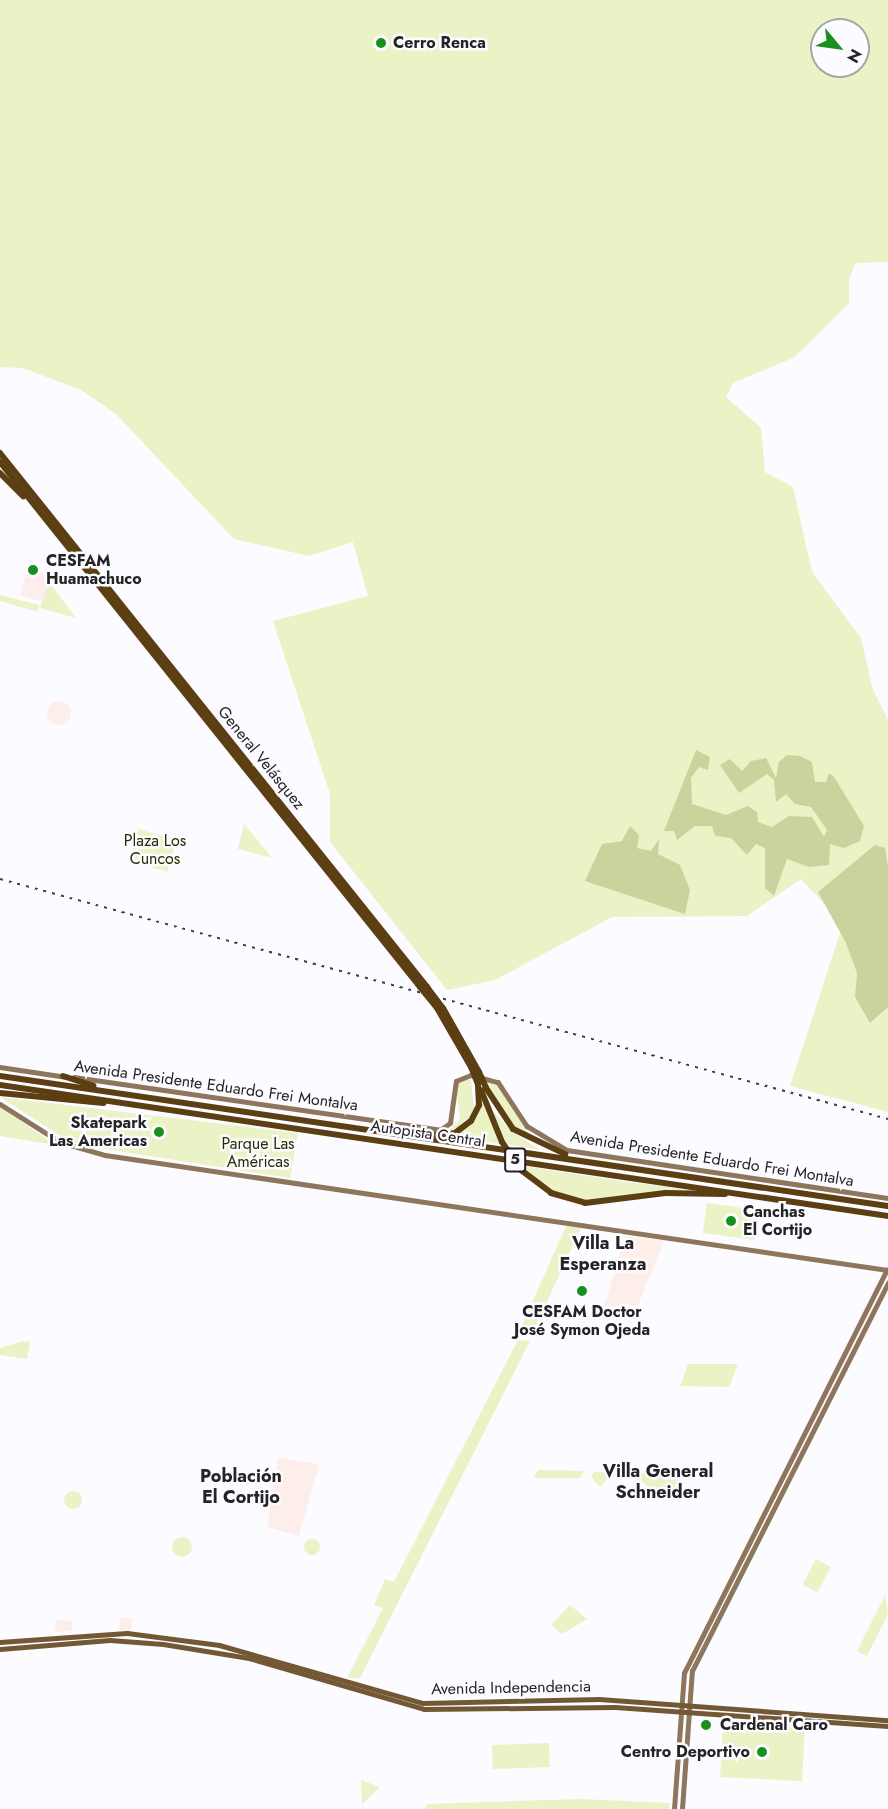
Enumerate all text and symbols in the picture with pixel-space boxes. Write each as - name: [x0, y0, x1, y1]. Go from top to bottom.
- north arrow: [810, 18, 870, 78]
- place label: Cerro Renca: [393, 33, 486, 53]
- marker: Cerro Renca: [374, 36, 388, 50]
- text: N: [841, 45, 868, 67]
- place label: CESFAM Huamachuco: [46, 551, 142, 589]
- marker: CESFAM Huamachuco: [24, 561, 42, 579]
- street label: General Velásquez: [214, 703, 308, 813]
- park label: Plaza Los Cuncos: [124, 831, 186, 869]
- street label: Avenida Presidente Eduardo Frei Montalva: [73, 1057, 359, 1115]
- place label: Skatepark Las Americas: [49, 1113, 147, 1151]
- street label: Autopista Central: [369, 1116, 487, 1152]
- marker: Skatepark Las Americas: [152, 1125, 166, 1139]
- street label: Avenida Presidente Eduardo Frei Montalva: [569, 1127, 855, 1191]
- park label: Parque Las Américas: [221, 1134, 295, 1172]
- road number: 5: [503, 1148, 527, 1172]
- place label: Canchas El Cortijo: [743, 1202, 812, 1240]
- marker: Canchas El Cortijo: [724, 1214, 738, 1228]
- district label: Villa La Esperanza: [559, 1233, 647, 1276]
- marker: CESFAM Doctor José Symon Ojeda: [573, 1282, 591, 1300]
- place label: CESFAM Doctor José Symon Ojeda: [514, 1302, 650, 1340]
- district label: Villa General Schneider: [603, 1461, 713, 1504]
- district label: Población El Cortijo: [200, 1466, 282, 1508]
- street label: Avenida Independencia: [431, 1677, 591, 1699]
- place label: Cardenal Caro: [720, 1715, 828, 1735]
- marker: Cardenal Caro: [697, 1716, 715, 1734]
- place label: Centro Deportivo: [621, 1742, 750, 1762]
- marker: Centro Deportivo: [755, 1745, 769, 1759]

